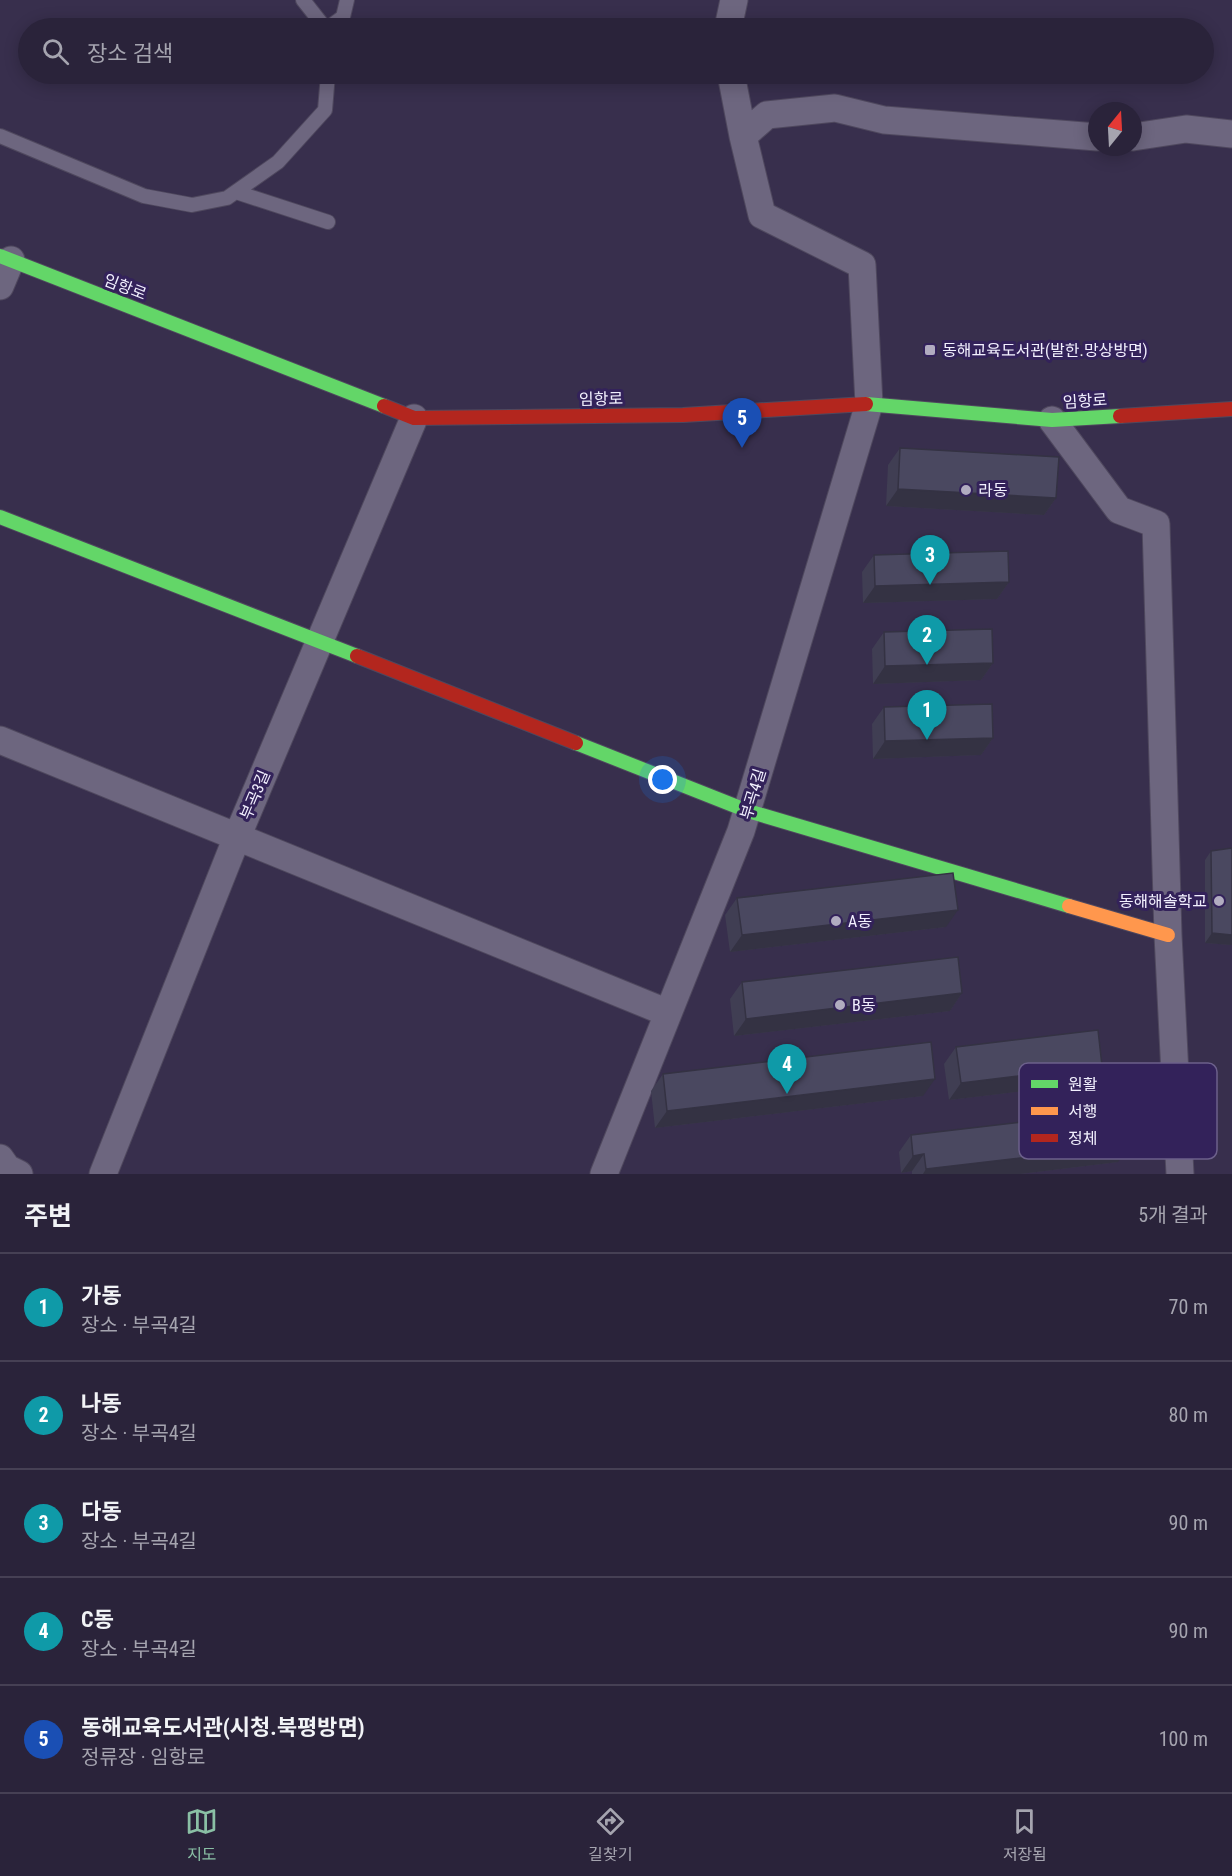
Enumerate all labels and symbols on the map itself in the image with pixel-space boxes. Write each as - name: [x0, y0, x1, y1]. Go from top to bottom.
- north arrow: [1088, 102, 1142, 156]
- street label: 임항로: [101, 270, 149, 304]
- place label: 동해교육도서관(발한.망상방면): [942, 341, 1148, 360]
- marker: 동해교육도서관(발한.망상방면): [923, 343, 937, 357]
- street label: 임항로: [579, 389, 624, 409]
- street label: 임항로: [1062, 390, 1108, 412]
- pin: 5: [722, 398, 762, 448]
- place label: 라동: [978, 481, 1008, 500]
- marker: 라동: [959, 483, 973, 497]
- pin: 3: [910, 536, 950, 585]
- pin: 2: [908, 616, 946, 665]
- pin: 1: [908, 690, 946, 740]
- your location: [648, 765, 677, 794]
- street label: 부곡4길: [736, 766, 770, 822]
- street label: 부곡3길: [236, 767, 274, 823]
- place label: 동해해솔학교: [1119, 892, 1207, 911]
- marker: 동해해솔학교: [1212, 894, 1226, 908]
- place label: A동: [848, 912, 872, 931]
- marker: A동: [829, 914, 843, 928]
- place label: B동: [852, 996, 876, 1015]
- marker: B동: [833, 998, 847, 1012]
- pin: 4: [768, 1044, 806, 1094]
- legend: [1019, 1063, 1217, 1159]
- text: 원활: [1068, 1075, 1098, 1094]
- text: 서행: [1068, 1102, 1097, 1121]
- text: 정체: [1068, 1129, 1097, 1148]

